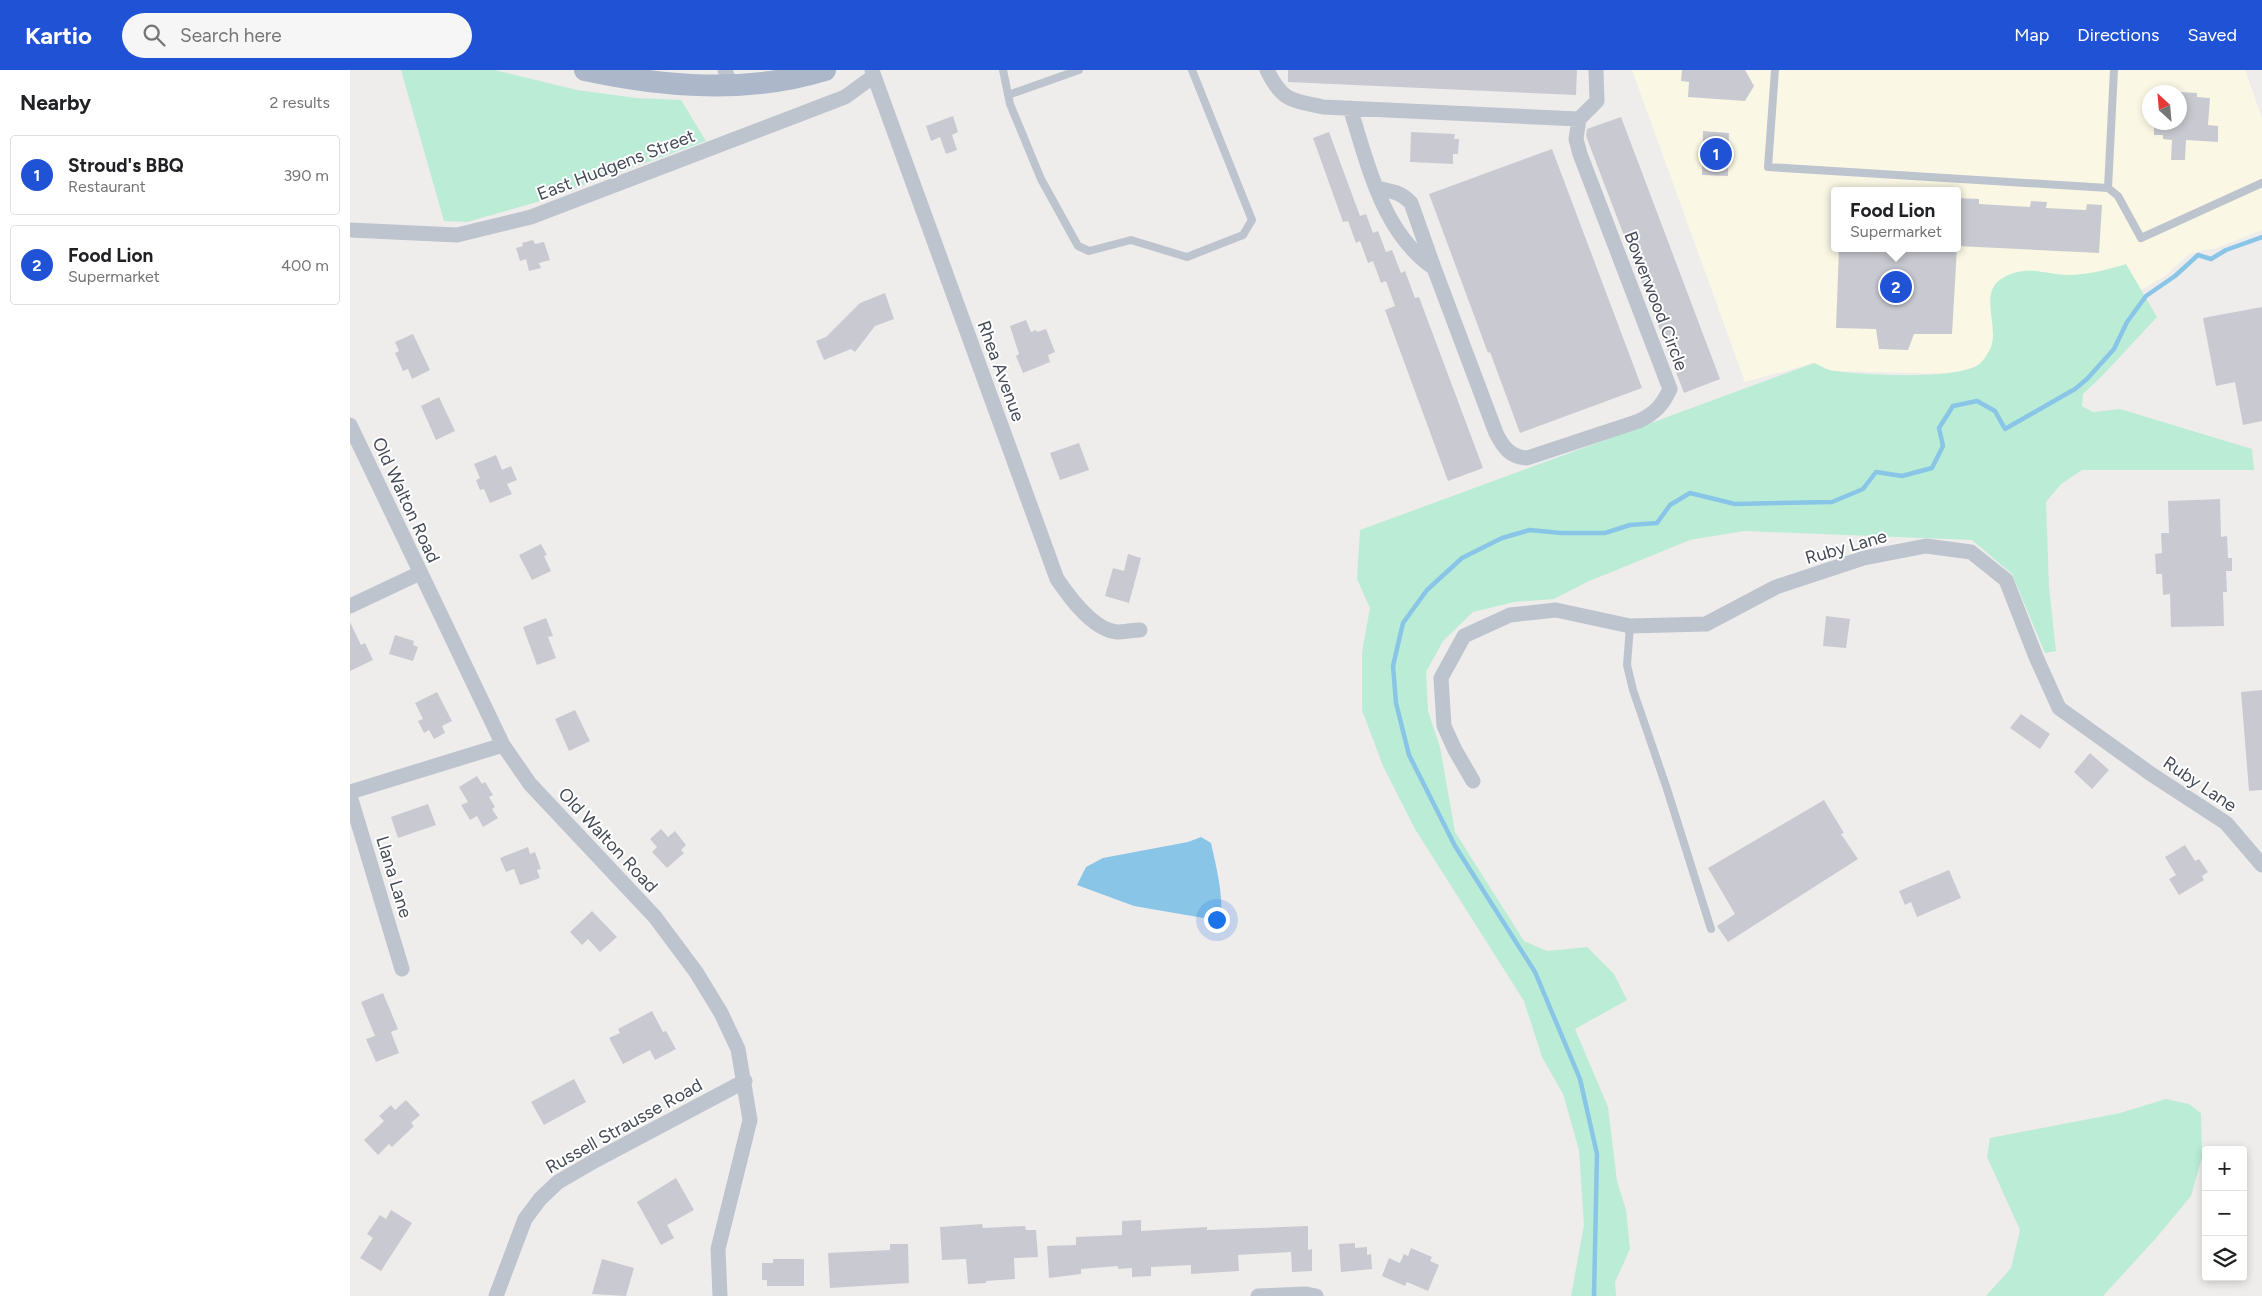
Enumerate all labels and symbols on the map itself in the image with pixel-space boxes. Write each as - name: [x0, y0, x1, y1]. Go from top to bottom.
- north arrow: [2142, 85, 2187, 130]
- street label: East Hudgens Street: [534, 125, 698, 205]
- pin: 1: [1700, 135, 1732, 173]
- street label: Bowerwood Circle: [1619, 228, 1693, 374]
- pin: 2: [1880, 268, 1912, 306]
- street label: Rhea Avenue: [973, 318, 1029, 425]
- street label: Old Walton Road: [367, 434, 445, 566]
- street label: Ruby Lane: [1803, 525, 1890, 569]
- street label: Ruby Lane: [2159, 751, 2241, 817]
- street label: Old Walton Road: [554, 783, 662, 897]
- street label: Llana Lane: [371, 833, 417, 921]
- your location: [1204, 907, 1230, 933]
- street label: Russell Strausse Road: [542, 1074, 706, 1178]

